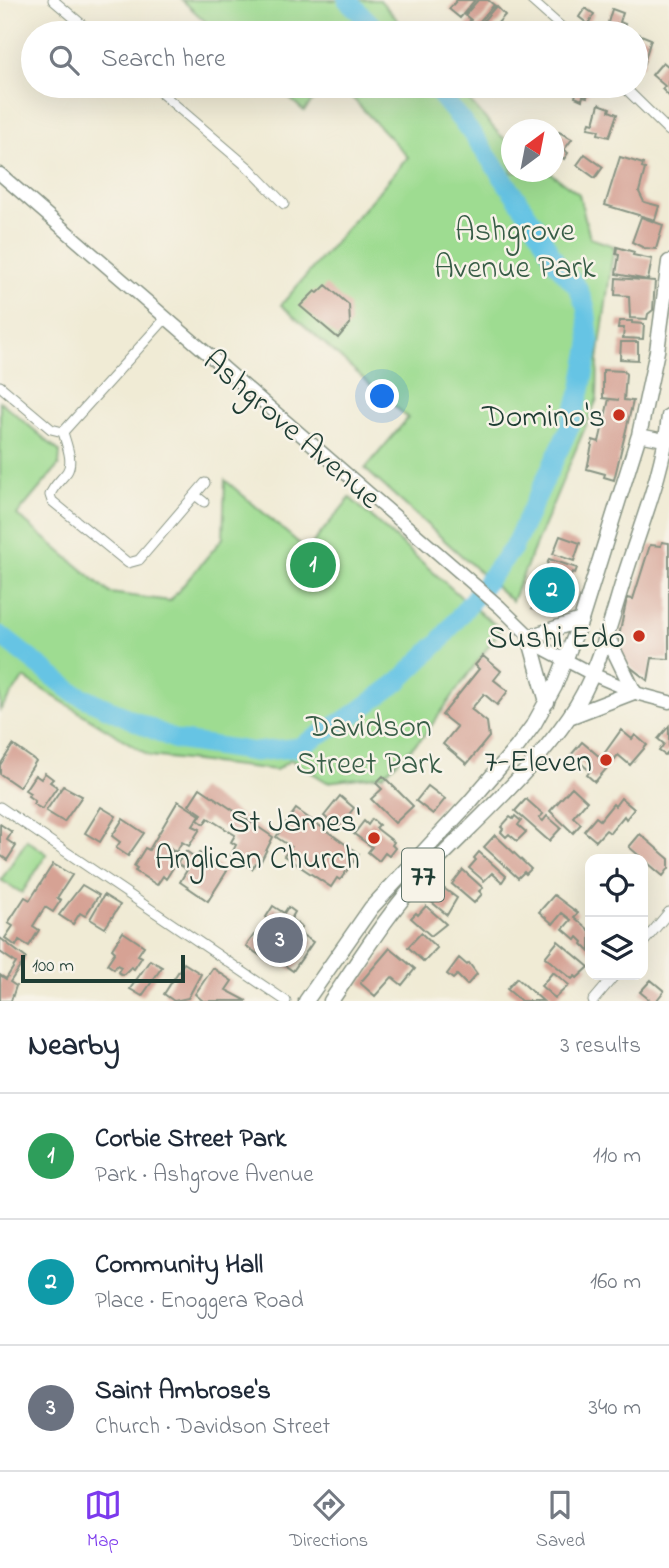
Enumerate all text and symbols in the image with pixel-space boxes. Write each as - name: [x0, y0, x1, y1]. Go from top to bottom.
- search box: [21, 21, 648, 98]
- icon: search: [45, 41, 83, 79]
- text: Search here: [101, 41, 226, 79]
- north arrow: [501, 119, 564, 182]
- park label: Ashgrove Avenue Park: [434, 209, 597, 293]
- street label: Ashgrove Avenue: [191, 340, 391, 522]
- your location: [365, 379, 399, 413]
- place label: Domino's: [481, 395, 605, 442]
- marker: Domino's: [611, 407, 627, 423]
- pin: 1: [290, 539, 336, 591]
- pin: 2: [529, 564, 575, 616]
- place label: Sushi Edo: [487, 616, 625, 663]
- marker: Sushi Edo: [631, 628, 647, 644]
- park label: Davidson Street Park: [296, 705, 443, 789]
- place label: 7-Eleven: [484, 740, 592, 787]
- marker: 7-Eleven: [598, 752, 614, 768]
- place label: St James' Anglican Church: [155, 800, 360, 884]
- marker: St James' Anglican Church: [366, 830, 382, 846]
- road number: 77: [402, 848, 444, 902]
- map controls: [585, 854, 648, 980]
- button: locate: [585, 854, 648, 917]
- pin: 3: [257, 914, 303, 966]
- button: layers: [585, 917, 648, 980]
- scale bar: [21, 952, 186, 984]
- text: 100 m: [32, 953, 74, 980]
- text: Nearby: [28, 1025, 120, 1069]
- text: 3 results: [560, 1030, 641, 1063]
- text: Corbie Street Park: [95, 1121, 286, 1159]
- text: 1: [47, 1140, 55, 1173]
- text: 110 m: [593, 1140, 641, 1173]
- text: Park · Ashgrove Avenue: [95, 1159, 314, 1192]
- text: Community Hall: [95, 1247, 263, 1285]
- text: 2: [45, 1266, 57, 1299]
- text: 160 m: [590, 1266, 641, 1299]
- text: Place · Enoggera Road: [95, 1285, 304, 1318]
- text: Saint Ambrose's: [95, 1373, 271, 1411]
- text: 3: [46, 1392, 56, 1425]
- text: 340 m: [588, 1392, 641, 1425]
- text: Church · Davidson Street: [95, 1411, 330, 1444]
- tab: Map: [84, 1486, 122, 1555]
- tab: Directions: [289, 1486, 368, 1555]
- tab: Saved: [536, 1486, 585, 1555]

